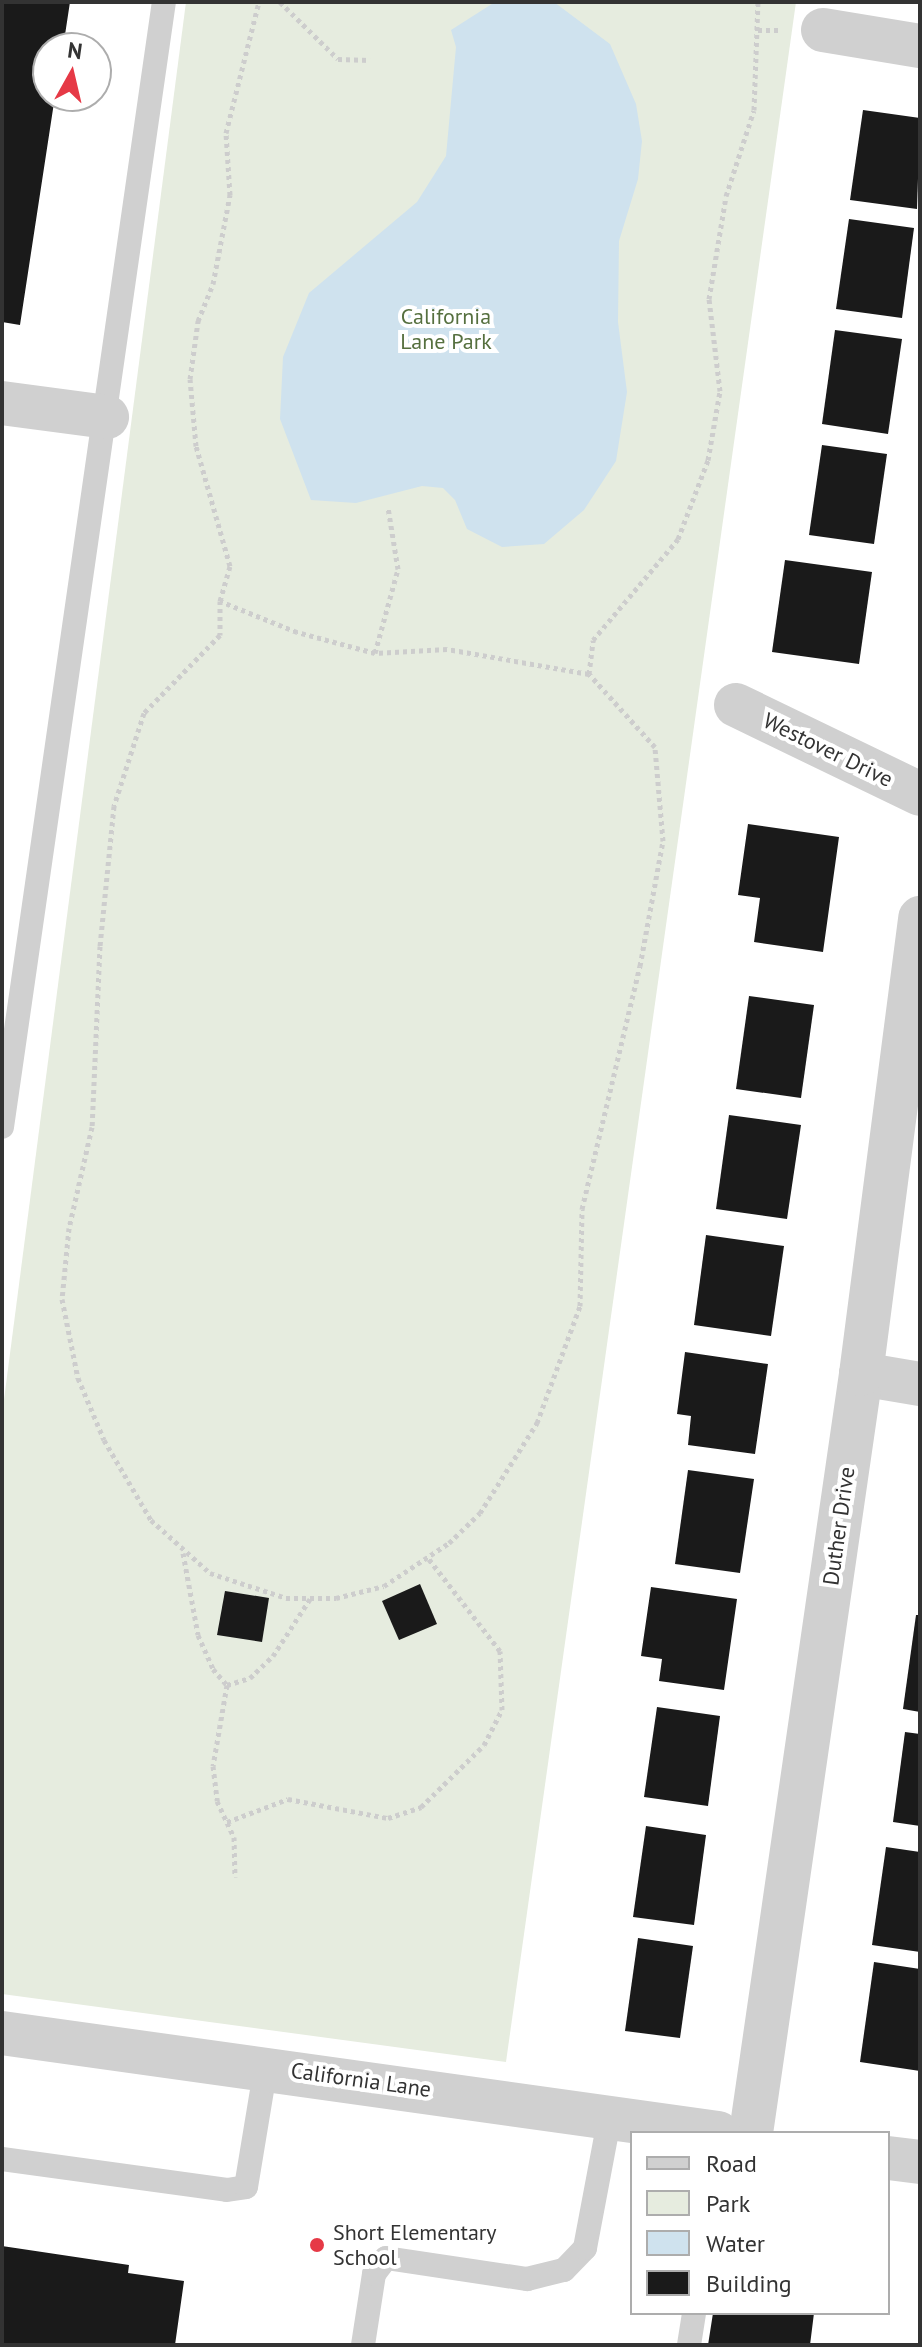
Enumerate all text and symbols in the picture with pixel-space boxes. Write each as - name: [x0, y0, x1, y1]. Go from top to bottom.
- north arrow: [32, 32, 112, 112]
- text: N: [66, 35, 84, 65]
- park label: California Lane Park: [400, 303, 492, 354]
- street label: Westover Drive: [759, 707, 897, 793]
- street label: Duther Drive: [818, 1465, 860, 1587]
- street label: California Lane: [289, 2057, 433, 2103]
- legend: [630, 2131, 890, 2315]
- text: Road: [706, 2148, 757, 2179]
- text: Park: [706, 2188, 750, 2219]
- place label: Short Elementary School: [333, 2219, 497, 2270]
- text: Water: [706, 2228, 765, 2259]
- marker: Short Elementary School: [308, 2236, 326, 2254]
- text: Building: [706, 2268, 792, 2299]

